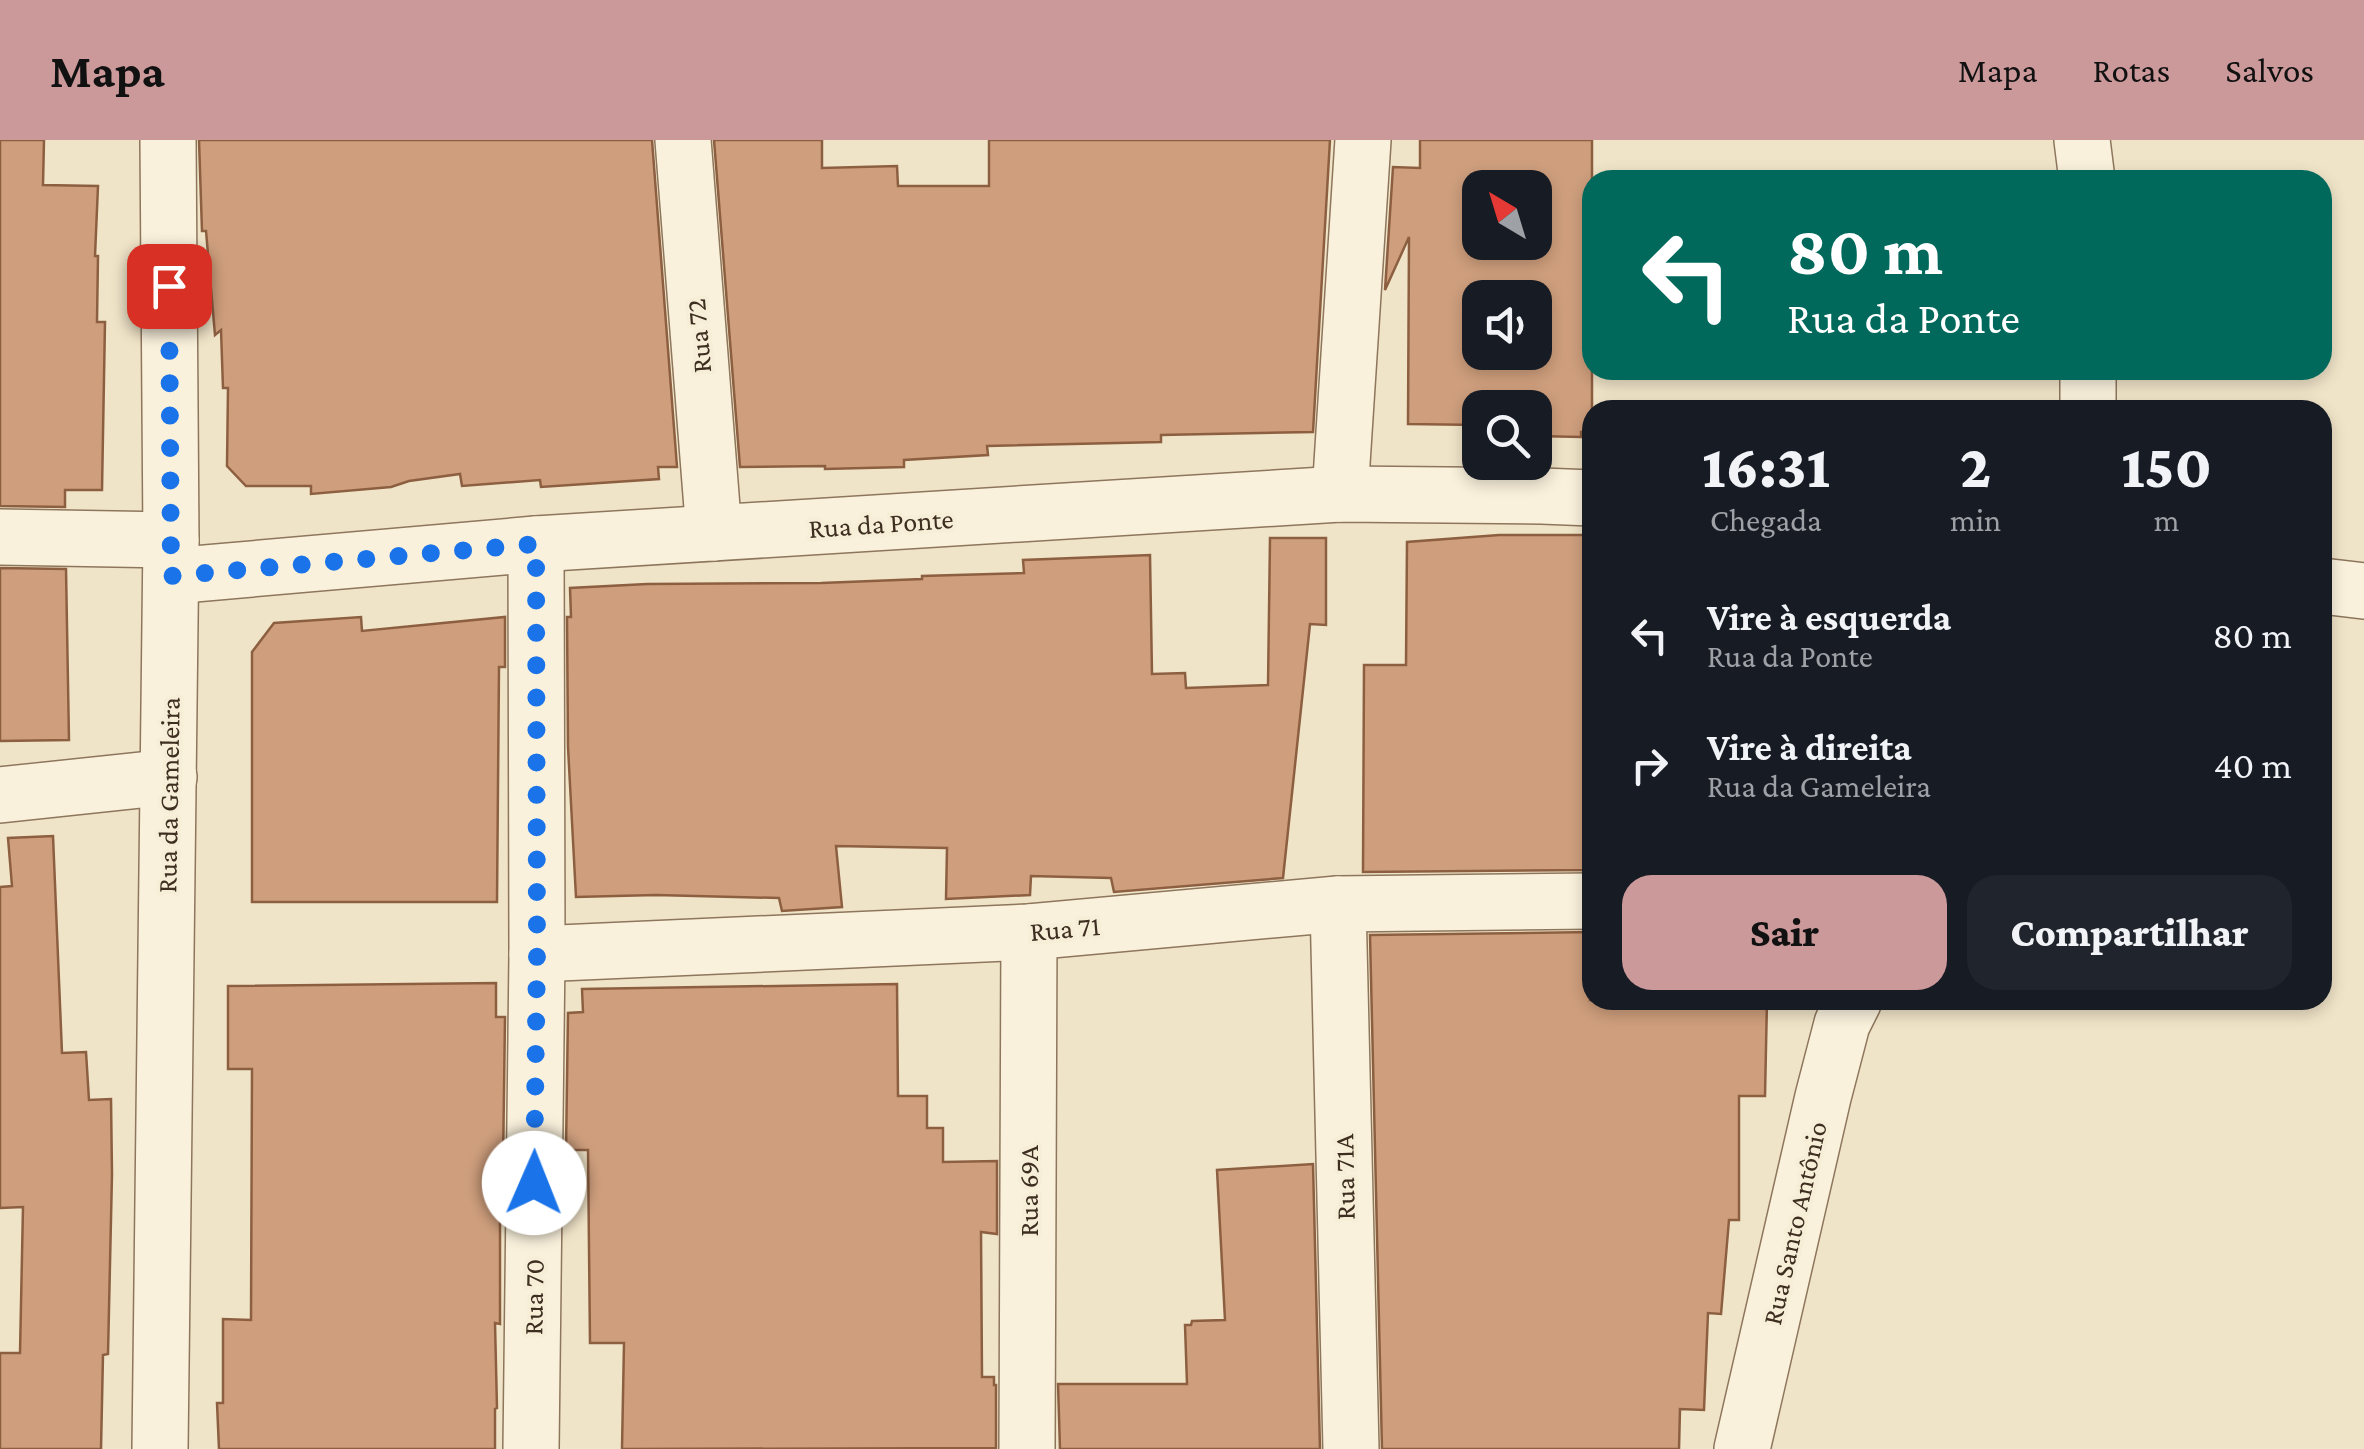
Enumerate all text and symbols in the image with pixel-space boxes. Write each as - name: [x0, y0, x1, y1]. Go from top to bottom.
- text: Mapa: [50, 44, 165, 97]
- text: Mapa: [1958, 51, 2038, 90]
- text: Rotas: [2093, 51, 2170, 90]
- text: Salvos: [2225, 51, 2314, 90]
- north arrow: [1462, 170, 1552, 260]
- map controls: [1462, 170, 1552, 480]
- icon: left: [1622, 210, 1752, 340]
- text: 80 m: [1787, 211, 1943, 289]
- pin: [127, 244, 212, 329]
- icon: arrive: [142, 259, 197, 314]
- button: sound: [1462, 280, 1552, 370]
- text: Rua da Ponte: [1787, 293, 2020, 343]
- street label: Rua 72: [680, 298, 717, 374]
- button: search: [1462, 390, 1552, 480]
- text: 16:31: [1702, 433, 1830, 500]
- text: 2: [1960, 433, 1991, 500]
- text: 150: [2121, 433, 2212, 500]
- text: Chegada: [1710, 502, 1822, 538]
- text: min: [1950, 502, 2001, 538]
- text: m: [2154, 502, 2179, 538]
- street label: Rua da Ponte: [808, 503, 954, 544]
- text: Vire à esquerda: [1707, 596, 1951, 638]
- icon: left: [1622, 608, 1677, 663]
- text: 80 m: [2212, 614, 2292, 656]
- text: Rua da Ponte: [1707, 638, 1873, 674]
- street label: Rua da Gameleira: [151, 697, 186, 893]
- text: Vire à direita: [1707, 726, 1912, 768]
- icon: right: [1622, 738, 1677, 793]
- text: 40 m: [2213, 744, 2292, 786]
- text: Rua da Gameleira: [1707, 768, 1931, 804]
- button: Sair: [1622, 875, 1947, 990]
- button: Compartilhar: [1967, 875, 2292, 990]
- street label: Rua 71: [1029, 910, 1101, 947]
- street label: Rua Santo Antônio: [1756, 1118, 1833, 1328]
- position arrow: [482, 1131, 586, 1235]
- street label: Rua 71A: [1328, 1133, 1361, 1220]
- street label: Rua 69A: [1013, 1145, 1044, 1237]
- street label: Rua 70: [517, 1258, 550, 1336]

